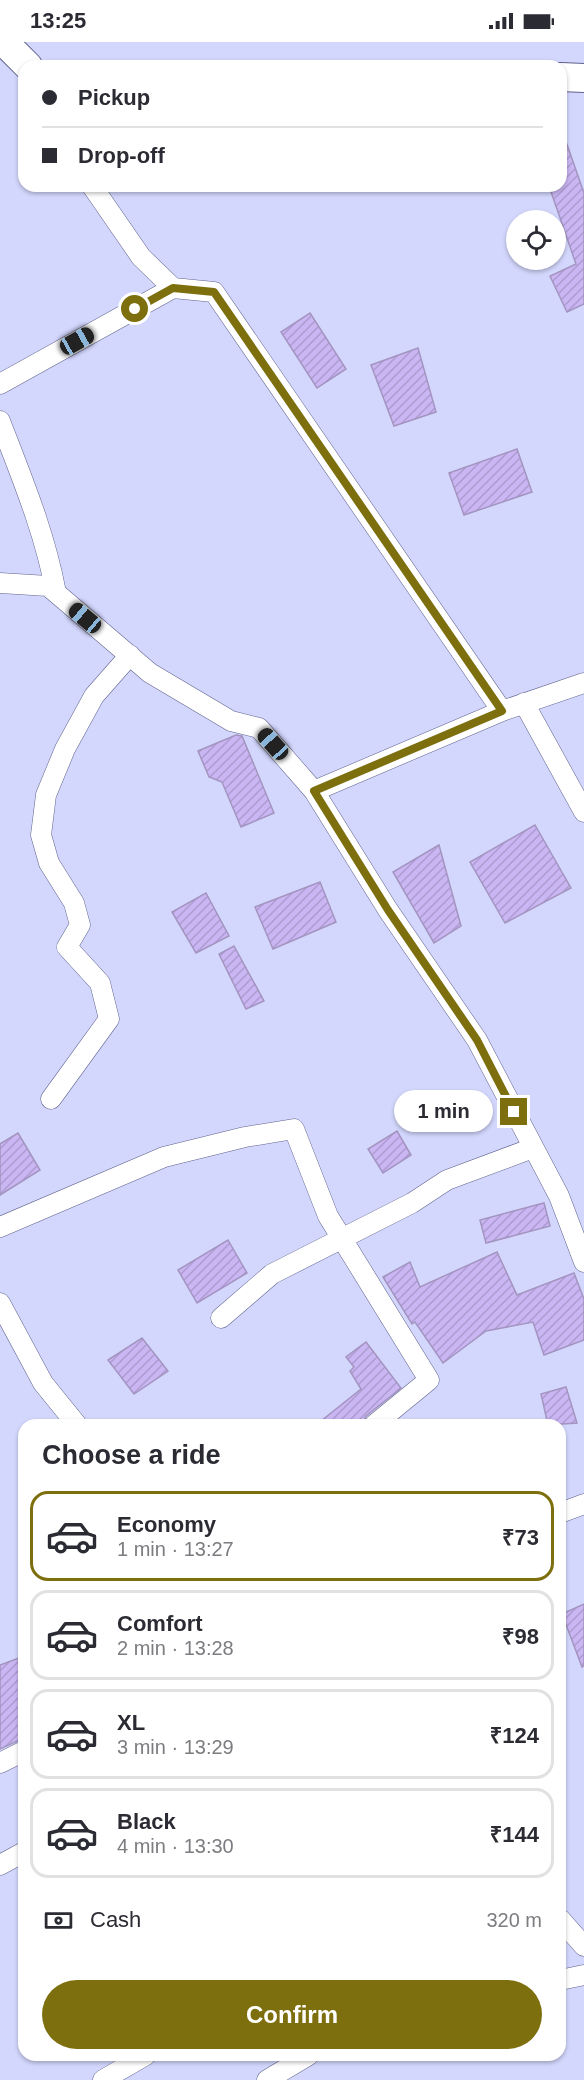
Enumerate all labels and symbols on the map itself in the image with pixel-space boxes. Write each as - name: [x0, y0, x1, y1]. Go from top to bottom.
- route start: [121, 295, 148, 322]
- car: [57, 324, 97, 358]
- car: [65, 600, 105, 636]
- car: [254, 725, 292, 763]
- callout: 1 min: [394, 1091, 493, 1133]
- route end: [500, 1098, 527, 1125]

